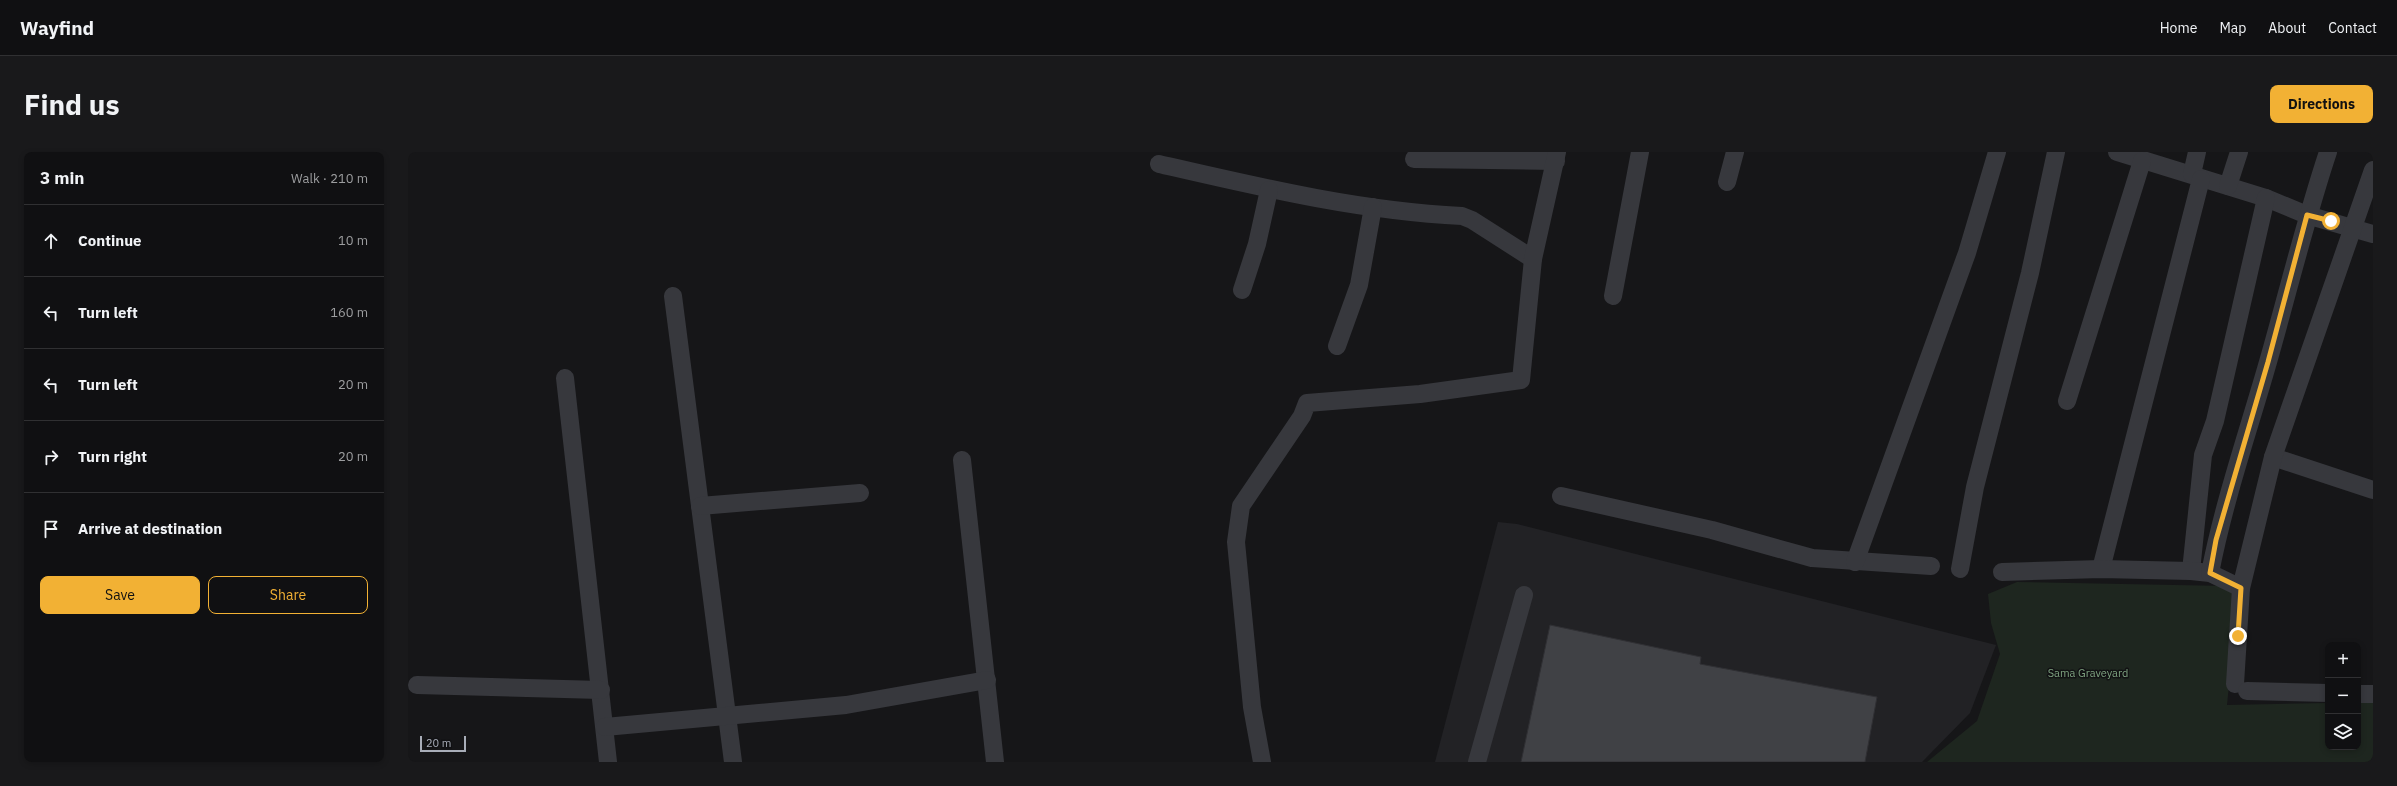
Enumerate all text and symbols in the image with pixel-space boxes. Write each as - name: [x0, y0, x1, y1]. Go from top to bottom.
- text: Wayfind: [20, 16, 94, 40]
- text: Home: [2160, 19, 2197, 37]
- text: Map: [2219, 19, 2246, 37]
- text: About: [2268, 19, 2306, 37]
- text: Contact: [2328, 19, 2377, 37]
- button: Directions: [2270, 85, 2373, 123]
- text: Find us: [24, 86, 120, 123]
- text: 3 min: [40, 167, 84, 189]
- text: Walk · 210 m: [291, 170, 368, 187]
- route start: [2322, 212, 2340, 230]
- icon: ahead: [40, 230, 62, 252]
- text: Continue: [78, 231, 142, 250]
- text: 10 m: [338, 232, 368, 249]
- icon: left: [40, 302, 62, 324]
- text: Turn left: [78, 303, 138, 322]
- text: 160 m: [330, 304, 368, 321]
- icon: left: [40, 374, 62, 396]
- text: Turn left: [78, 375, 138, 394]
- text: 20 m: [338, 376, 368, 393]
- icon: right: [40, 446, 62, 468]
- text: Turn right: [78, 447, 147, 466]
- text: 20 m: [338, 448, 368, 465]
- icon: arrive: [40, 518, 62, 540]
- text: Arrive at destination: [78, 519, 222, 538]
- button: Save: [40, 576, 200, 614]
- button: Share: [208, 576, 368, 614]
- route end: [2229, 627, 2247, 645]
- map controls: [2325, 642, 2361, 750]
- button: +: [2325, 642, 2361, 678]
- park label: Sama Graveyard: [2048, 666, 2128, 680]
- button: −: [2325, 678, 2361, 714]
- button: layers: [2325, 714, 2361, 750]
- scale bar: [420, 734, 466, 753]
- text: 20 m: [426, 736, 451, 750]

